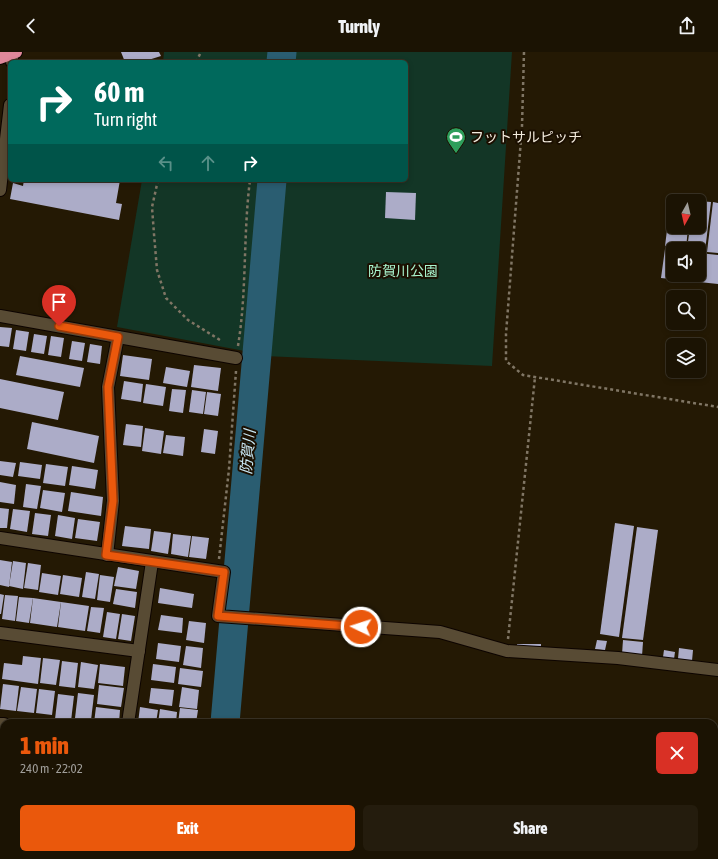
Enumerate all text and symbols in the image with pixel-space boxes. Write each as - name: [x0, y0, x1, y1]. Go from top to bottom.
- icon: back: [20, 15, 42, 37]
- icon: share: [676, 15, 698, 37]
- text: Turnly: [338, 16, 380, 37]
- icon: right: [28, 76, 80, 128]
- text: 60 m: [94, 76, 144, 108]
- text: Turn right: [94, 109, 157, 130]
- sports icon: フットサルピッチ: [445, 126, 467, 154]
- place label: フットサルピッチ: [470, 129, 582, 145]
- icon: left: [155, 152, 177, 174]
- icon: ahead: [197, 152, 219, 174]
- icon: right: [239, 152, 261, 174]
- north arrow: [666, 194, 706, 234]
- map controls: [666, 194, 706, 378]
- button: sound: [666, 242, 706, 282]
- park label: 防賀川公園: [368, 263, 438, 279]
- pin: [42, 285, 76, 326]
- button: search: [666, 290, 706, 330]
- icon: arrive: [48, 291, 70, 313]
- button: layers: [666, 338, 706, 378]
- water label: 防賀川: [237, 427, 258, 475]
- position arrow: [340, 606, 382, 648]
- text: 1 min: [20, 732, 69, 759]
- button: close: [656, 732, 698, 774]
- text: 240 m · 22:02: [20, 761, 83, 776]
- button: Exit: [20, 805, 355, 851]
- button: Share: [363, 805, 698, 851]

